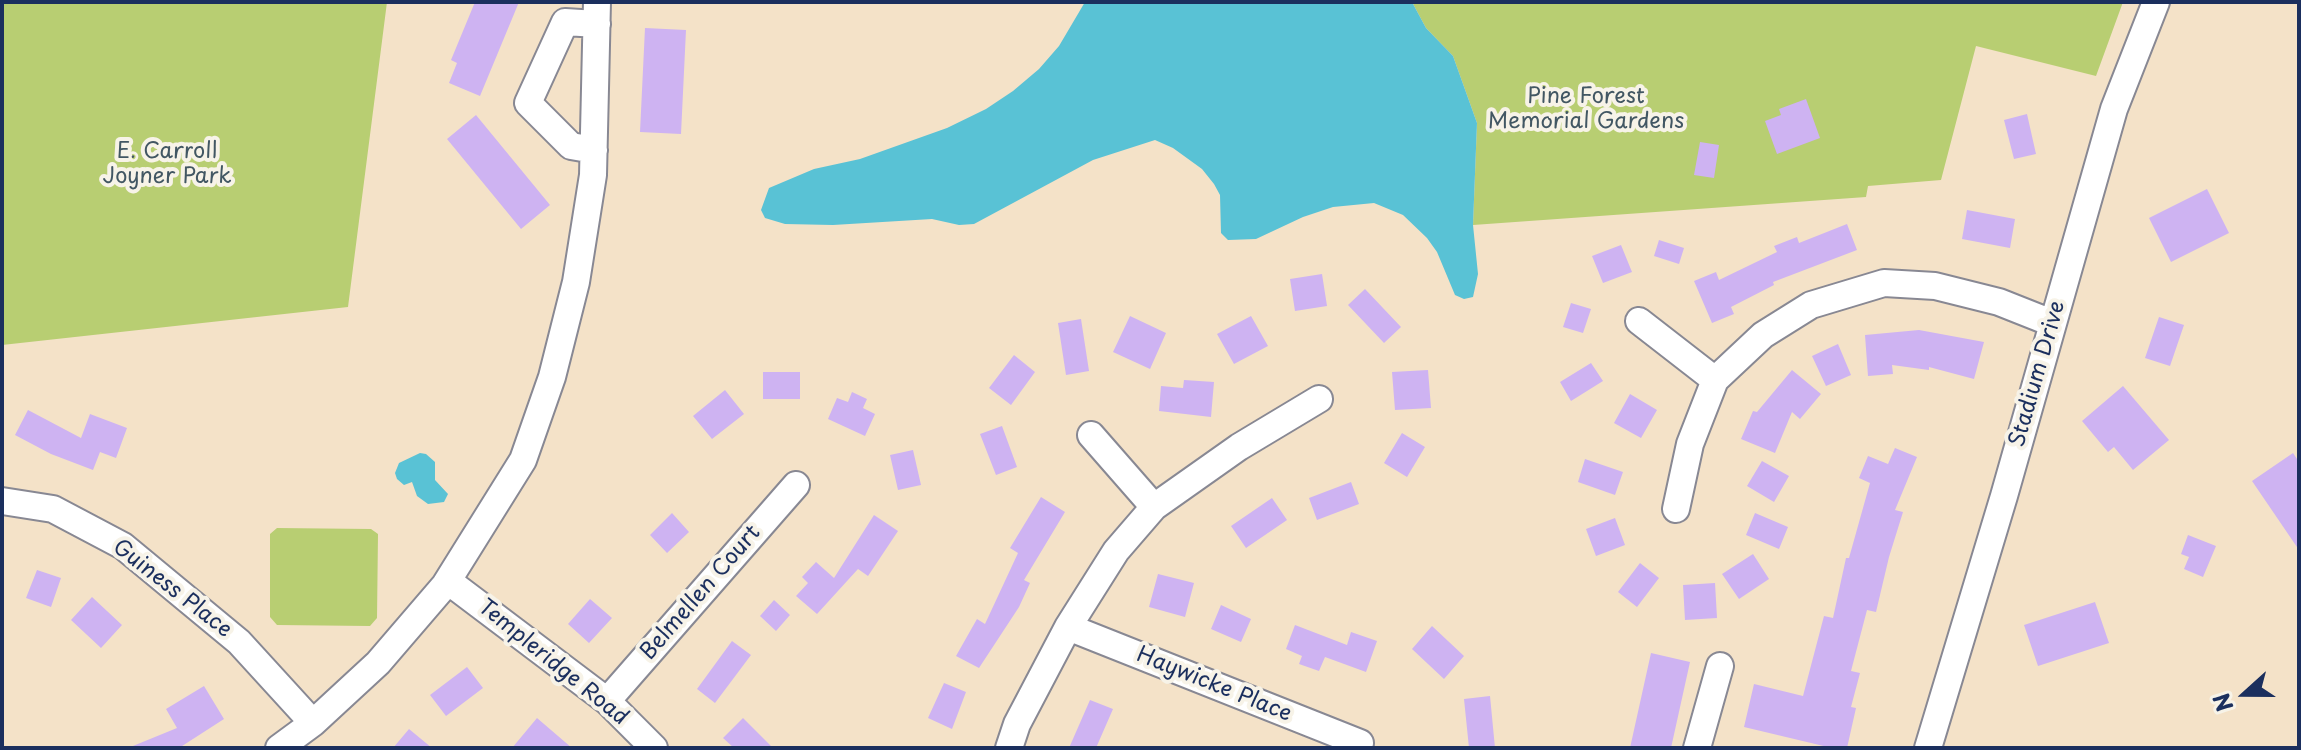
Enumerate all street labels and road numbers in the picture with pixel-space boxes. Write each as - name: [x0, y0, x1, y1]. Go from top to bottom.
- street label: Stadium Drive: [2005, 298, 2071, 450]
- street label: Belmellen Court: [635, 520, 767, 666]
- street label: Guiness Place: [107, 534, 237, 644]
- street label: Templeridge Road: [473, 595, 633, 731]
- street label: Haywicke Place: [1133, 642, 1295, 728]

